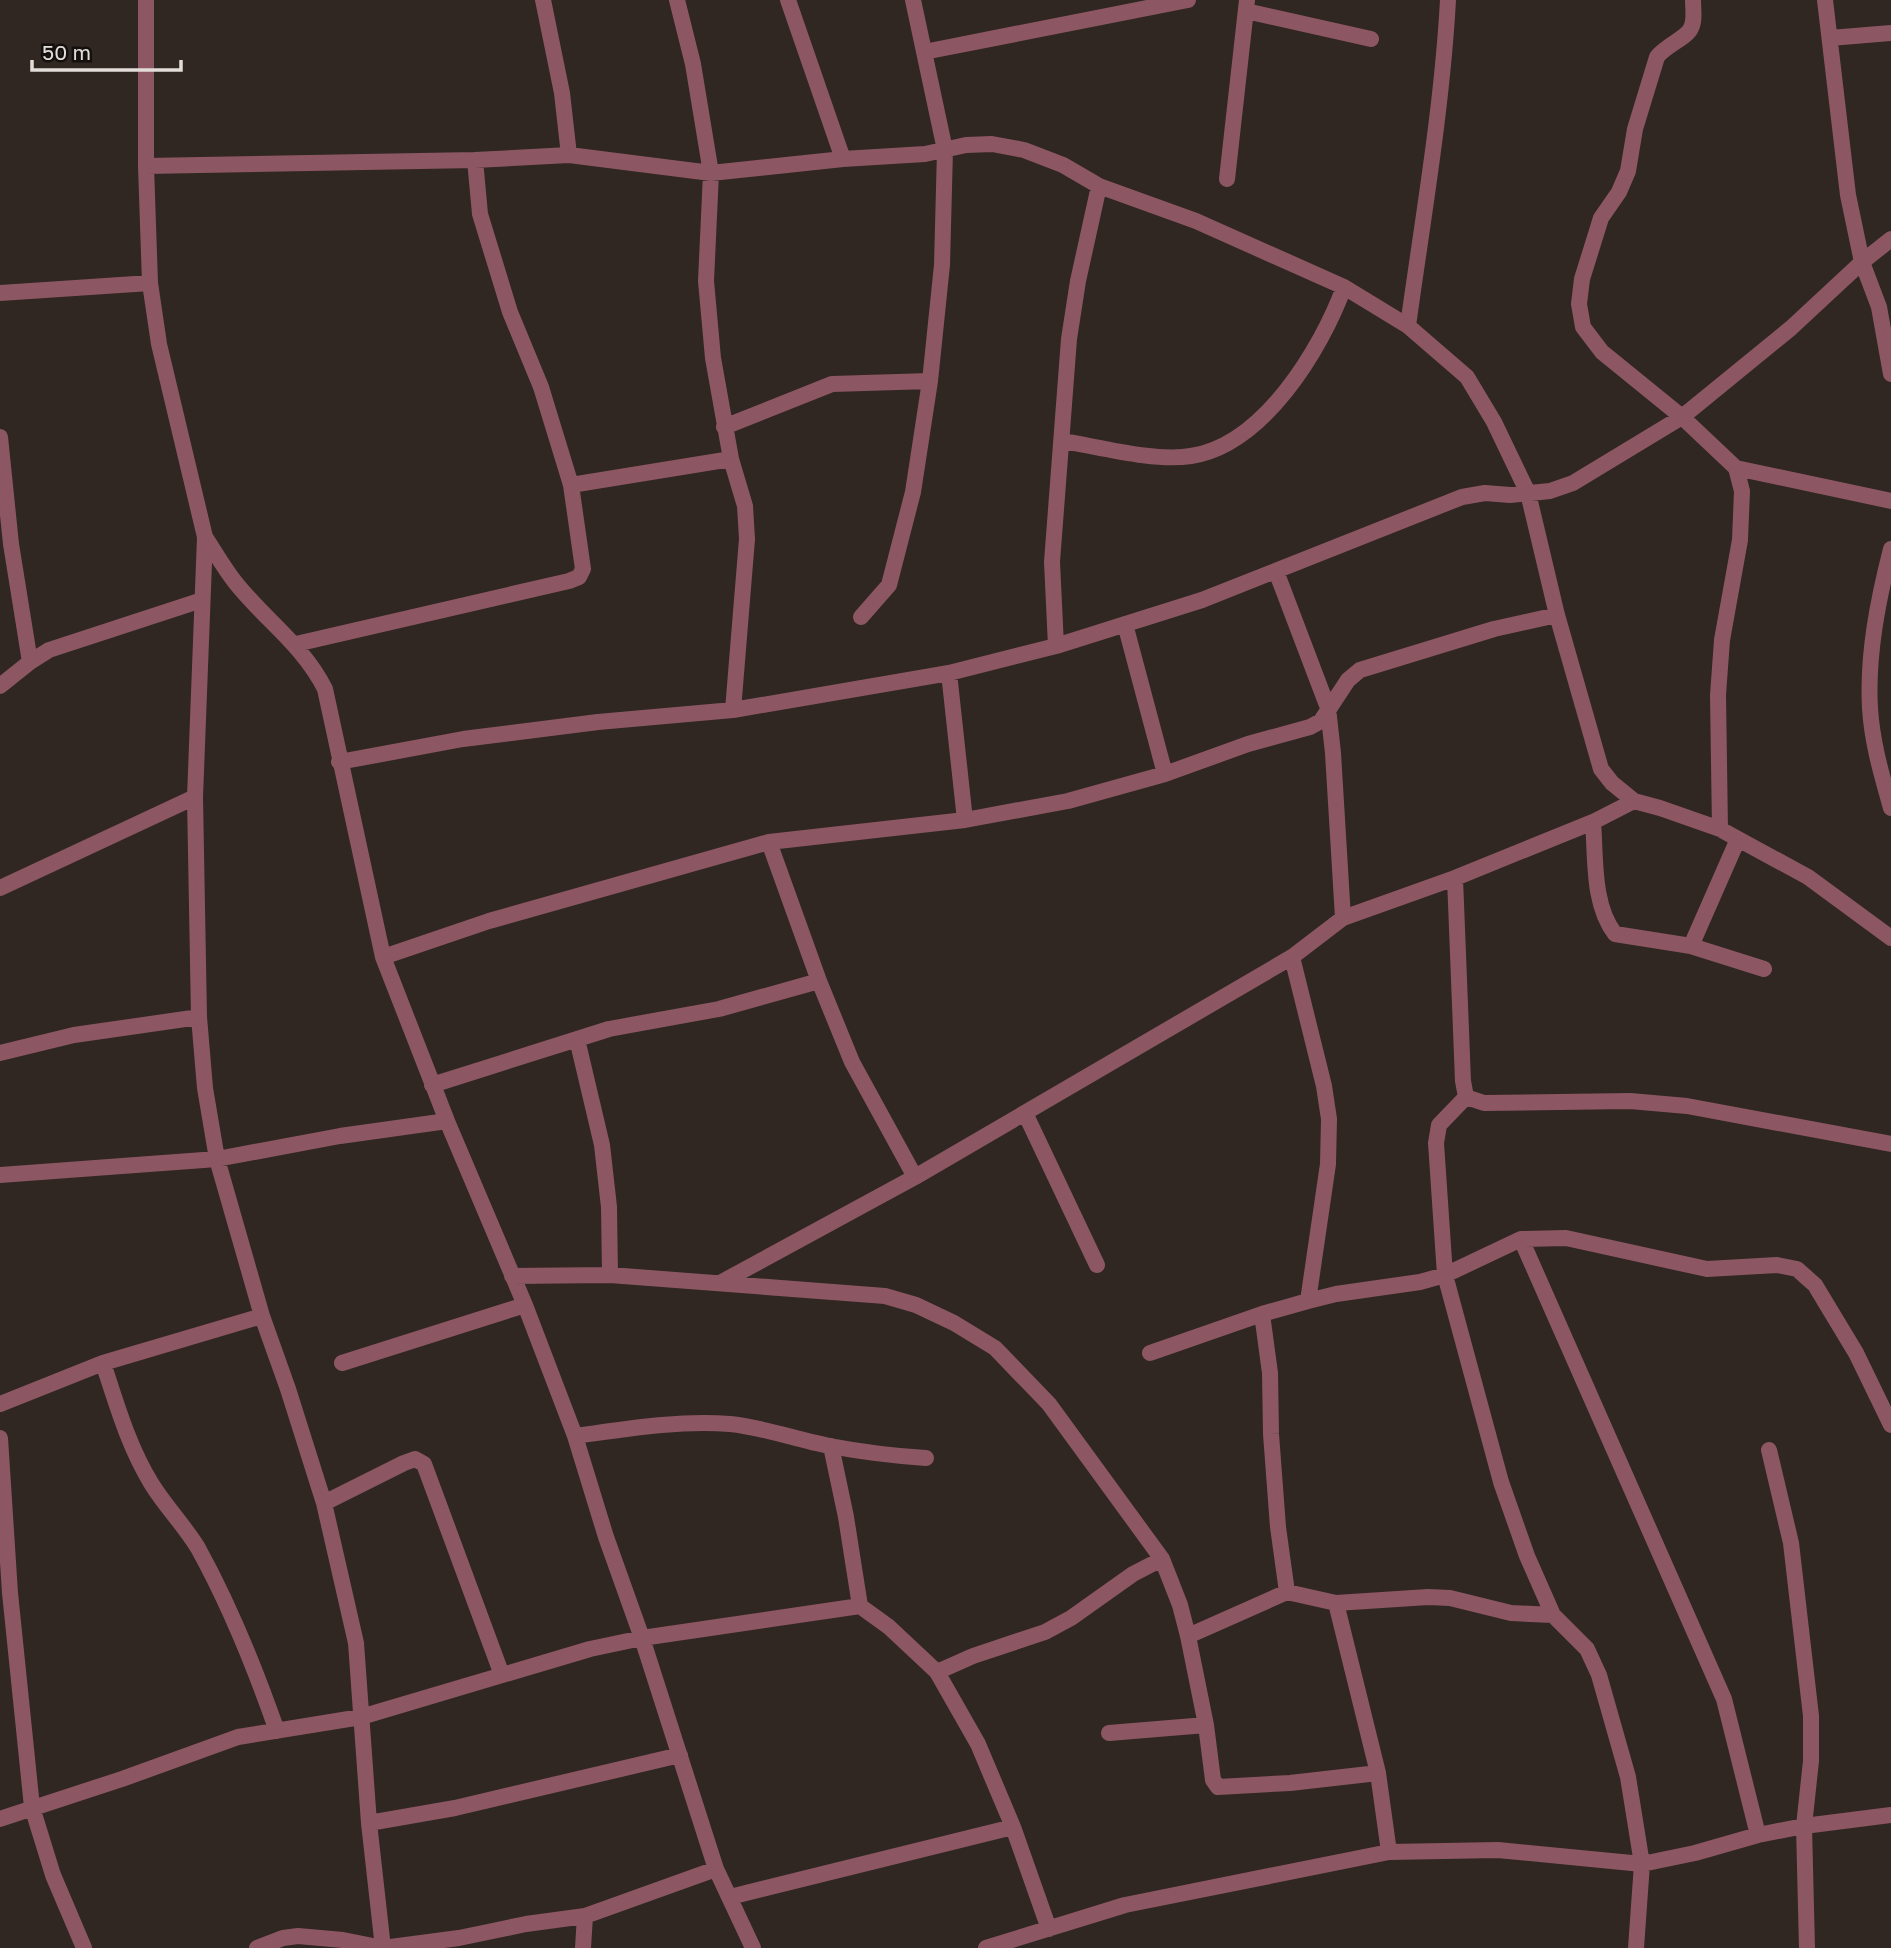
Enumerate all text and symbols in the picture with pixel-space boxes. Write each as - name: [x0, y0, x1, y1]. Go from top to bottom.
- scale bar: [32, 28, 180, 72]
- text: 50 m: [42, 39, 91, 65]

